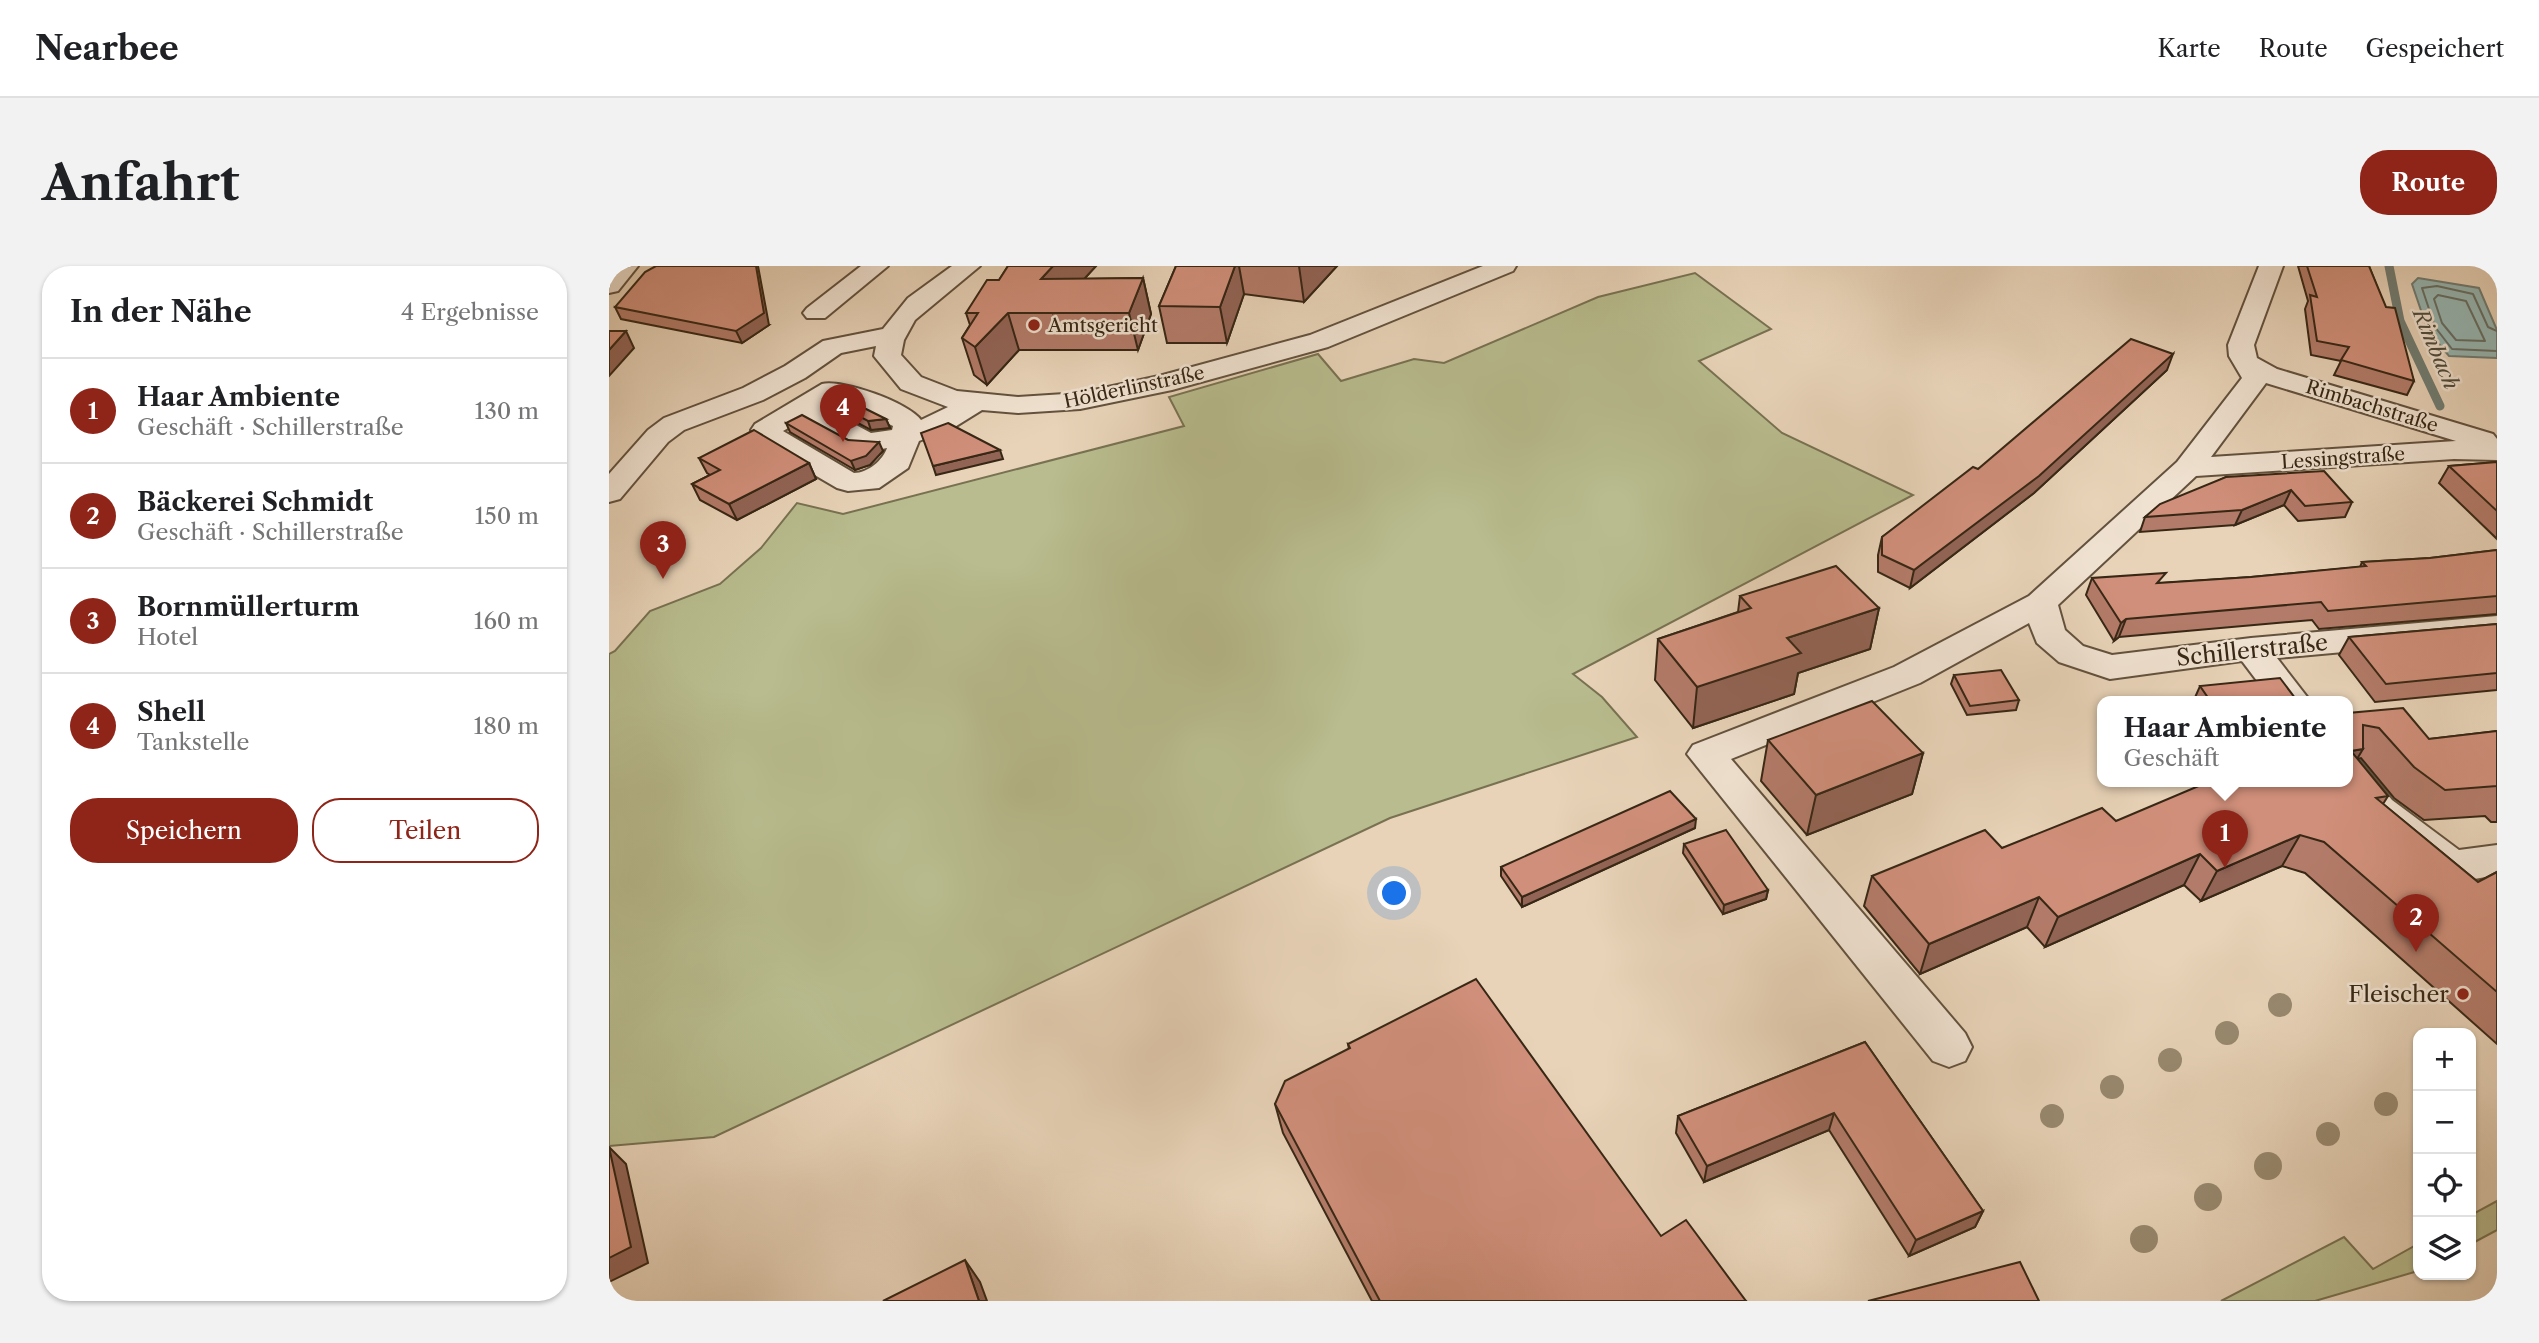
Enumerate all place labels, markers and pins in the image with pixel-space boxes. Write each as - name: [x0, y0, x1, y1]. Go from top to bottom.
- place label: Amtsgericht: [1047, 314, 1158, 337]
- marker: Amtsgericht: [1026, 317, 1042, 333]
- pin: 4: [820, 384, 866, 442]
- pin: 3: [640, 521, 686, 579]
- pin: 1: [2202, 810, 2248, 868]
- pin: 2: [2393, 894, 2439, 952]
- place label: Fleischer: [2348, 980, 2449, 1008]
- marker: Fleischer: [2455, 986, 2471, 1002]

